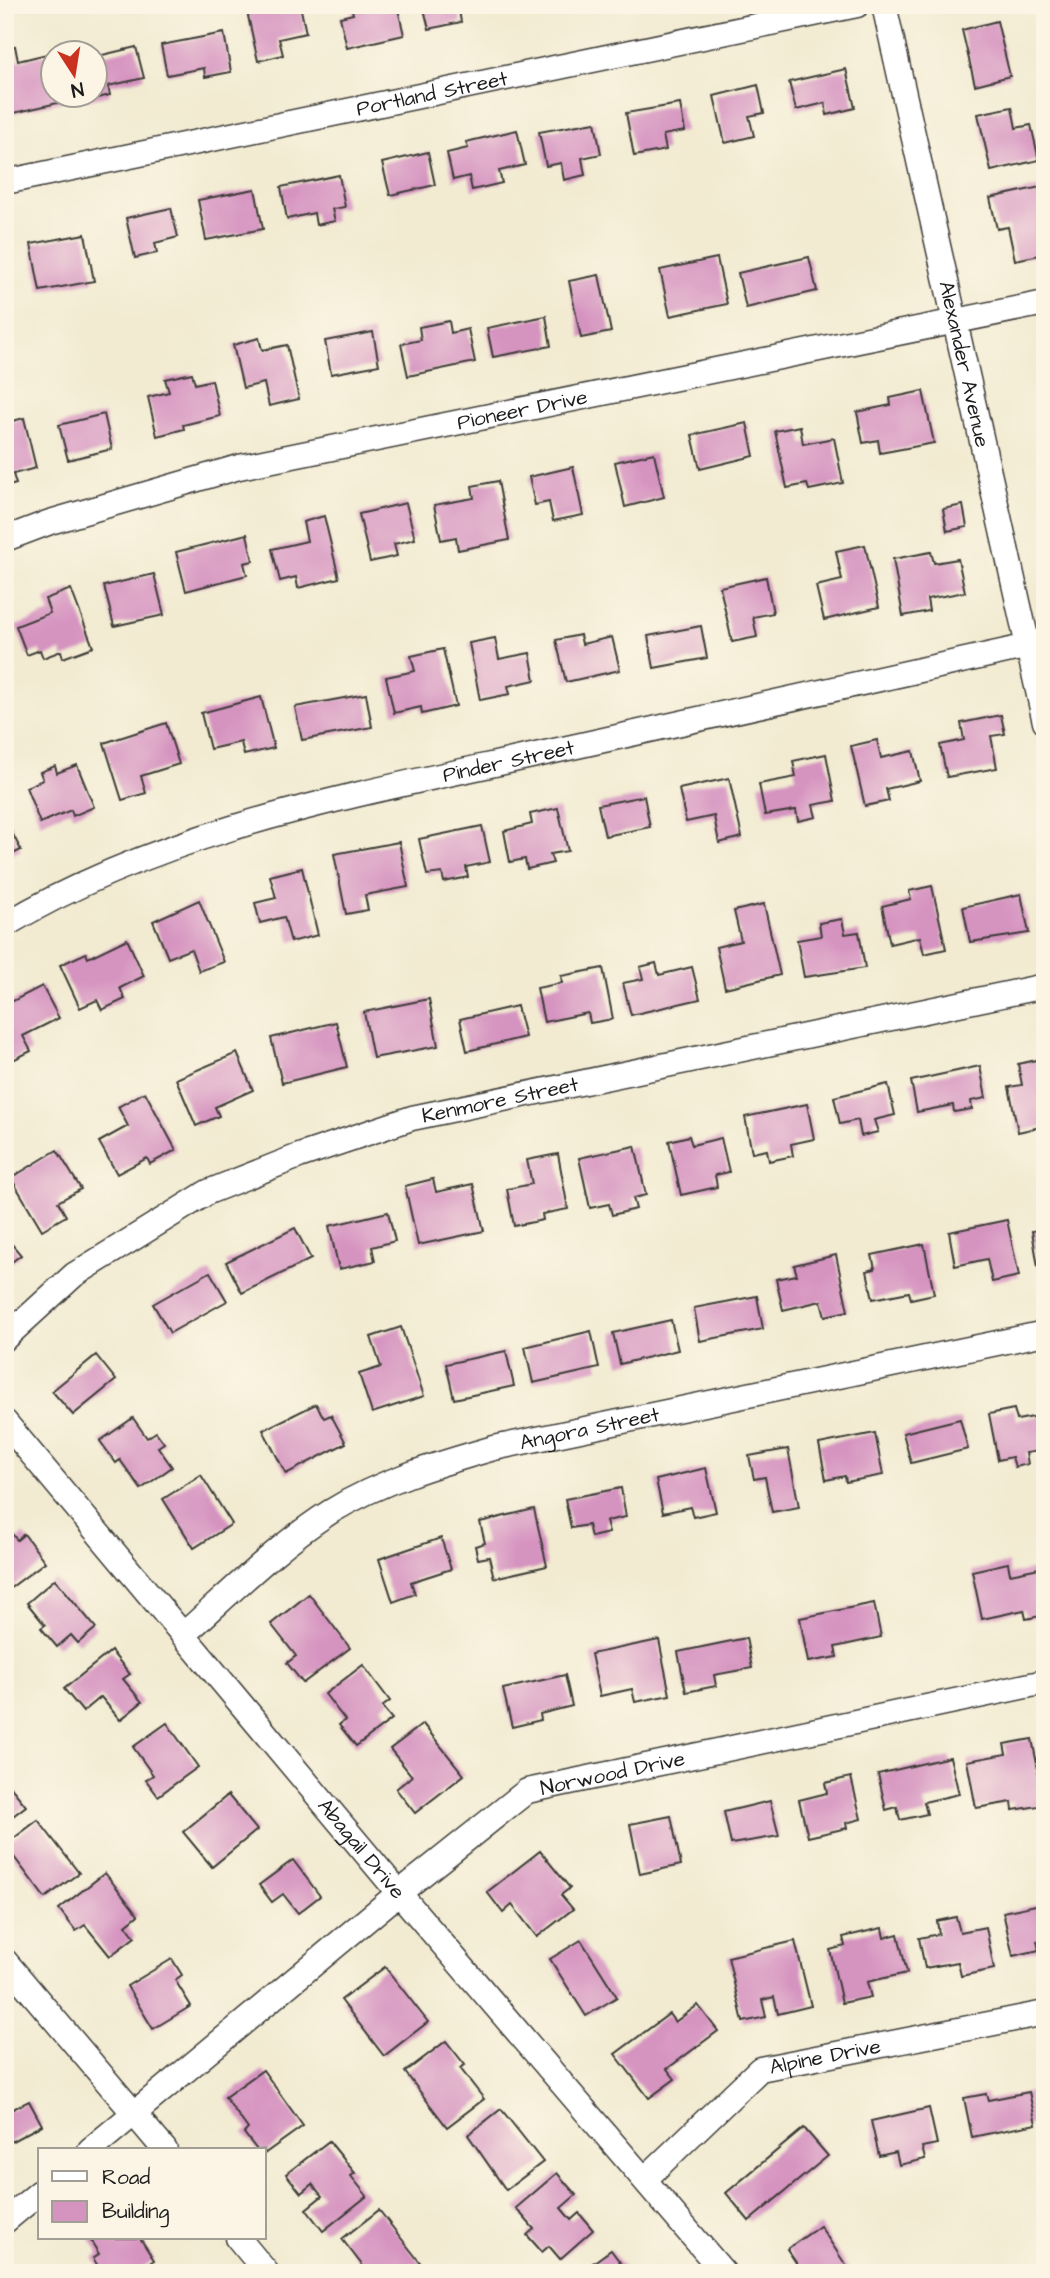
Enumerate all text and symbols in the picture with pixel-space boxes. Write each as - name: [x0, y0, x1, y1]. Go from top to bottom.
- north arrow: [38, 38, 108, 108]
- street label: Portland Street: [354, 63, 511, 123]
- text: N: [69, 75, 86, 104]
- street label: Alexander Avenue: [932, 278, 997, 450]
- street label: Pioneer Drive: [455, 382, 590, 437]
- street label: Pinder Street: [440, 732, 578, 789]
- street label: Kenmore Street: [419, 1069, 581, 1130]
- street label: Angora Street: [517, 1399, 662, 1457]
- street label: Norwood Drive: [538, 1744, 687, 1802]
- street label: Abagail Drive: [311, 1792, 412, 1905]
- street label: Alpine Drive: [767, 2031, 883, 2081]
- legend: [38, 2148, 266, 2240]
- text: Road: [102, 2163, 150, 2192]
- text: Building: [102, 2197, 170, 2228]

